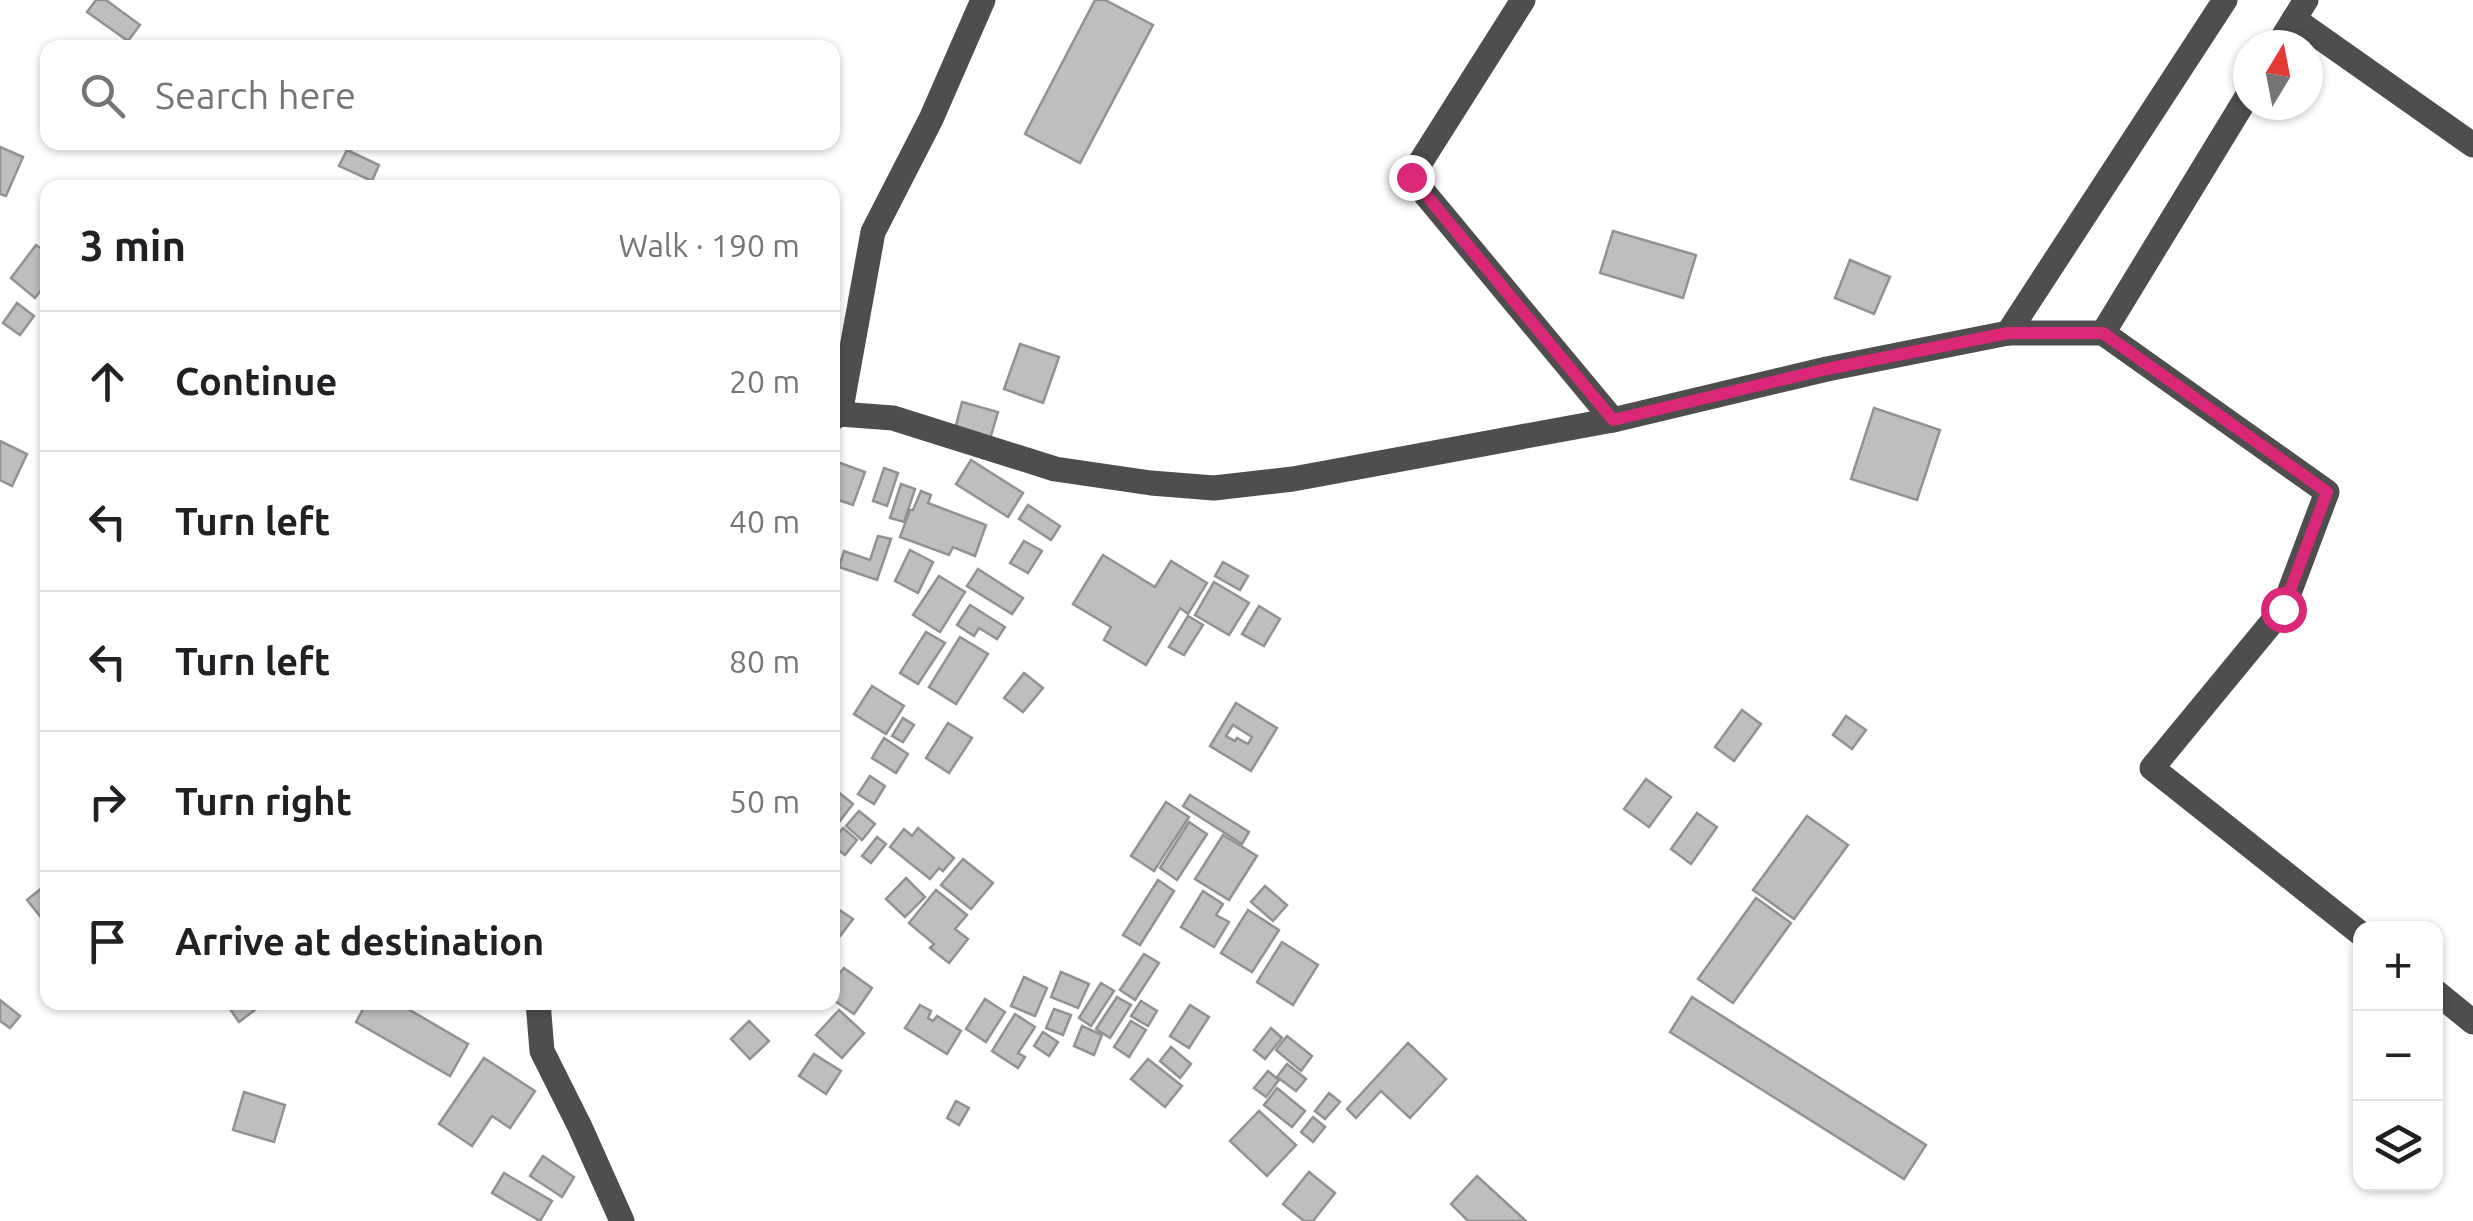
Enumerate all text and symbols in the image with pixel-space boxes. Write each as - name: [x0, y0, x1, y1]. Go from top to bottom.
- north arrow: [2233, 30, 2323, 120]
- search box: [40, 40, 840, 150]
- icon: search: [75, 68, 130, 123]
- text: Search here: [155, 74, 356, 116]
- route end: [1389, 155, 1435, 201]
- text: 3 min: [80, 222, 186, 269]
- text: Walk · 190 m: [618, 227, 800, 263]
- icon: ahead: [80, 354, 135, 409]
- text: Continue: [175, 360, 337, 402]
- text: 20 m: [729, 363, 800, 399]
- icon: left: [80, 494, 135, 549]
- text: Turn left: [175, 500, 330, 542]
- text: 40 m: [729, 503, 800, 539]
- route start: [2261, 587, 2307, 633]
- icon: left: [80, 634, 135, 689]
- text: Turn left: [175, 640, 330, 682]
- text: 80 m: [729, 643, 800, 679]
- icon: right: [80, 774, 135, 829]
- text: Turn right: [175, 780, 352, 822]
- text: 50 m: [729, 783, 800, 819]
- icon: arrive: [80, 914, 135, 969]
- text: Arrive at destination: [175, 920, 544, 962]
- map controls: [2353, 921, 2443, 1191]
- button: +: [2353, 921, 2443, 1011]
- button: −: [2353, 1011, 2443, 1101]
- button: layers: [2353, 1101, 2443, 1191]

